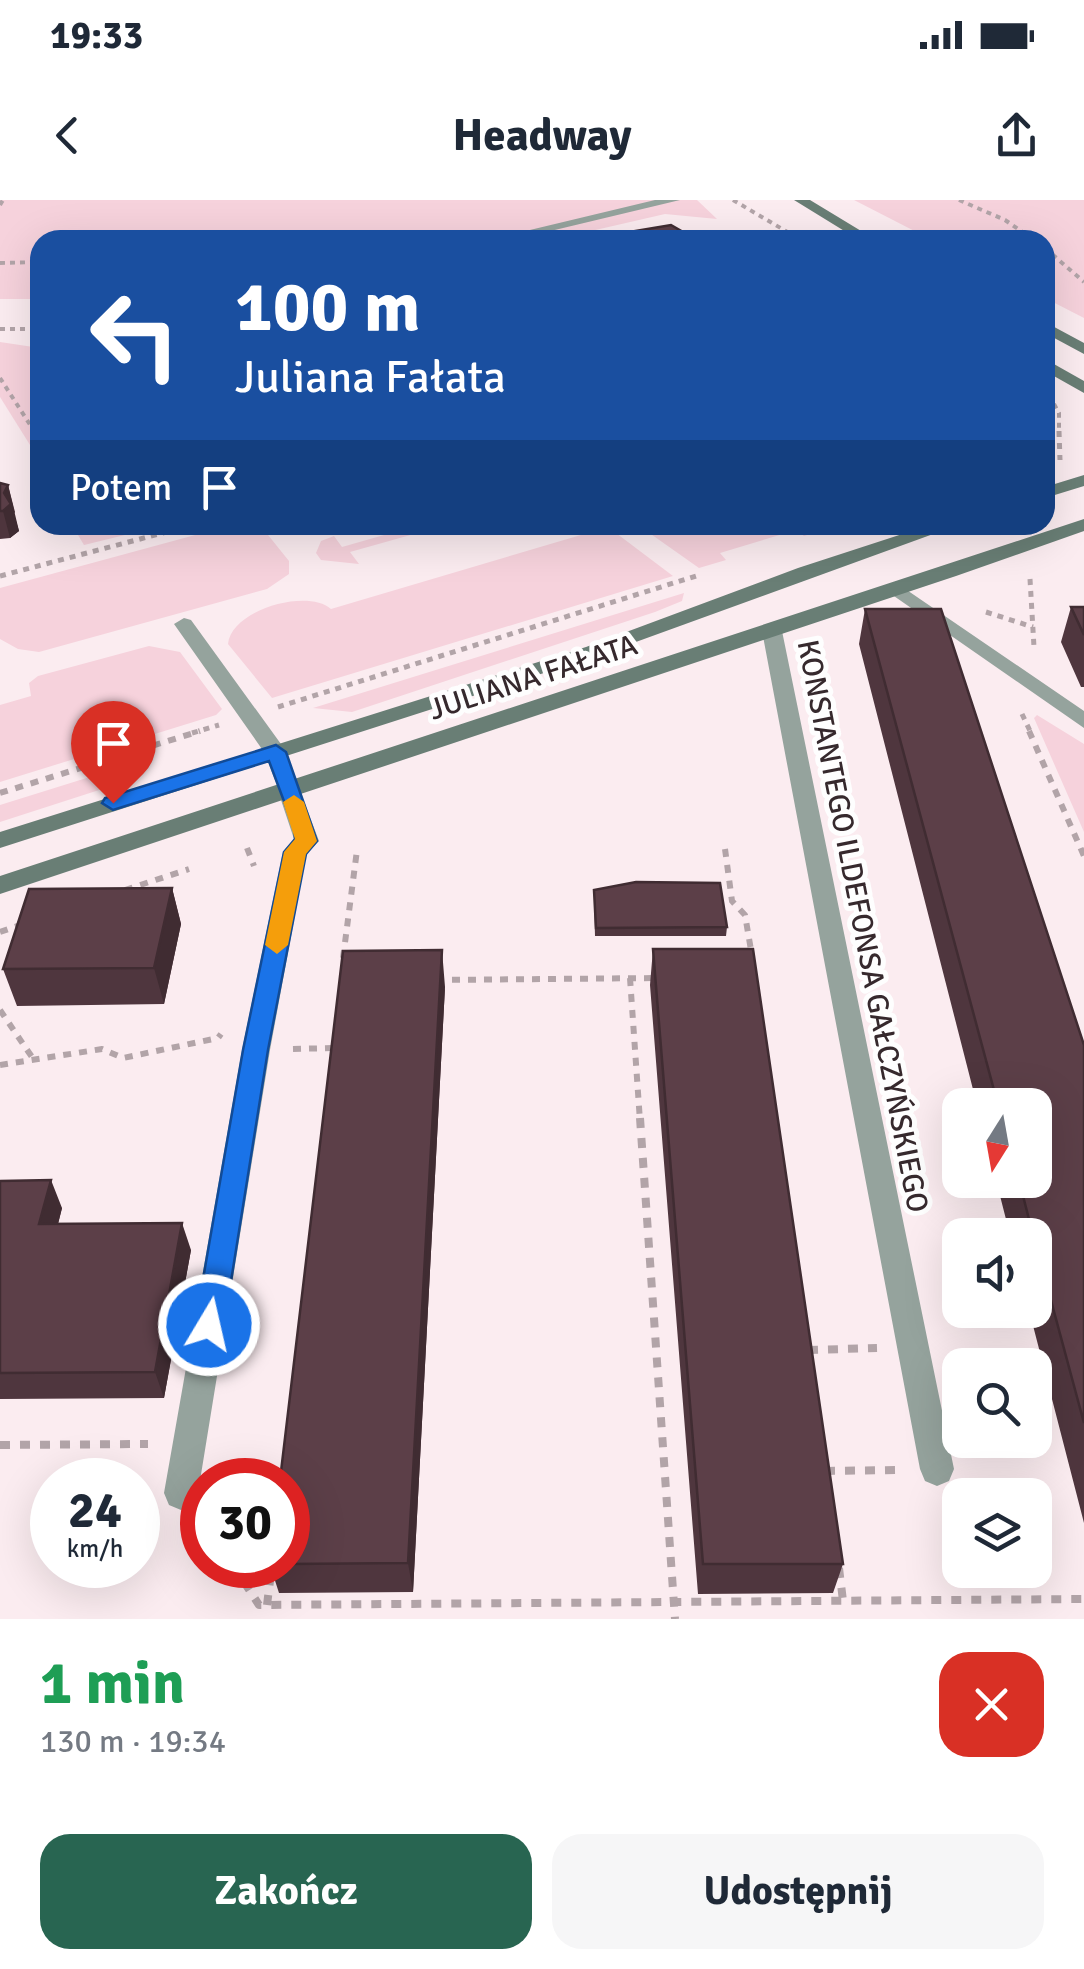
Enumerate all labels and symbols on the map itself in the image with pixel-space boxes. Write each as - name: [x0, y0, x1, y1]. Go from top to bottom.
- street label: JULIANA FAŁATA: [424, 626, 642, 729]
- street label: KONSTANTEGO ILDEFONSA GAŁCZYŃSKIEGO: [789, 637, 936, 1216]
- pin: [71, 701, 156, 804]
- north arrow: [942, 1088, 1052, 1198]
- position arrow: [157, 1273, 261, 1377]
- speed limit sign: 30: [180, 1458, 310, 1588]

